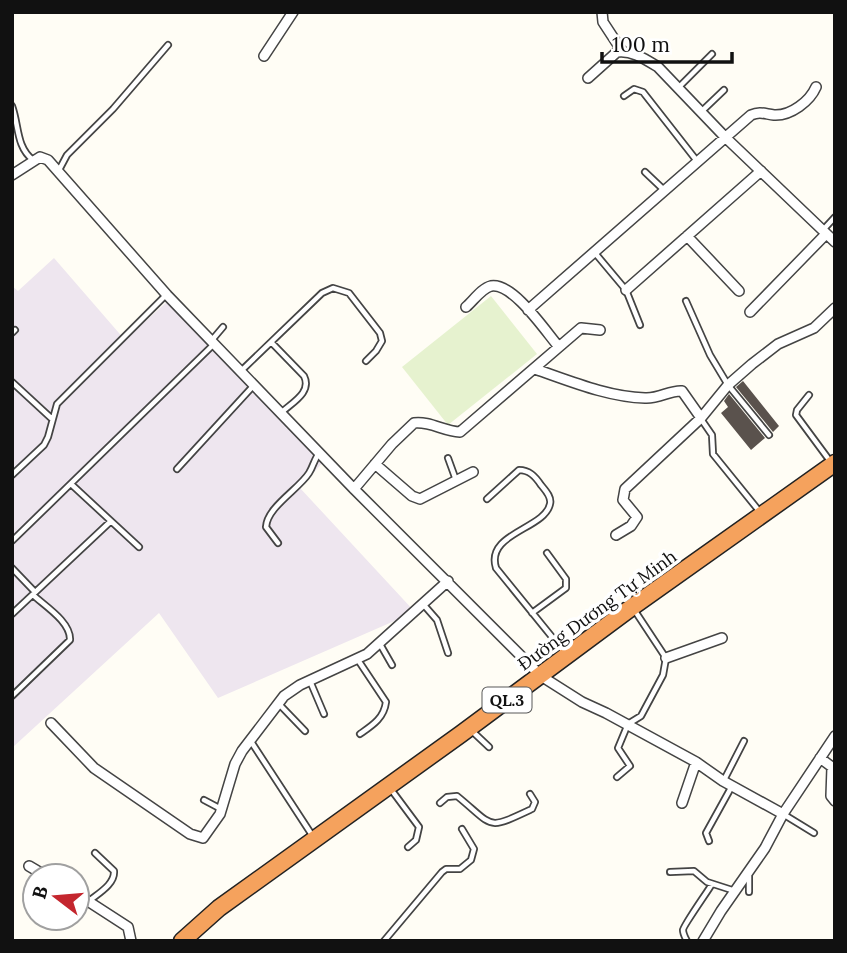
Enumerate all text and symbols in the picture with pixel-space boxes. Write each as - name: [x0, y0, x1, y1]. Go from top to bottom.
- scale bar: [602, 21, 732, 65]
- text: 100 m: [612, 31, 670, 58]
- street label: Đường Dương Tự Minh: [513, 544, 681, 675]
- road number: QL.3: [482, 688, 532, 712]
- north arrow: [21, 862, 91, 932]
- text: B: [26, 883, 53, 902]

